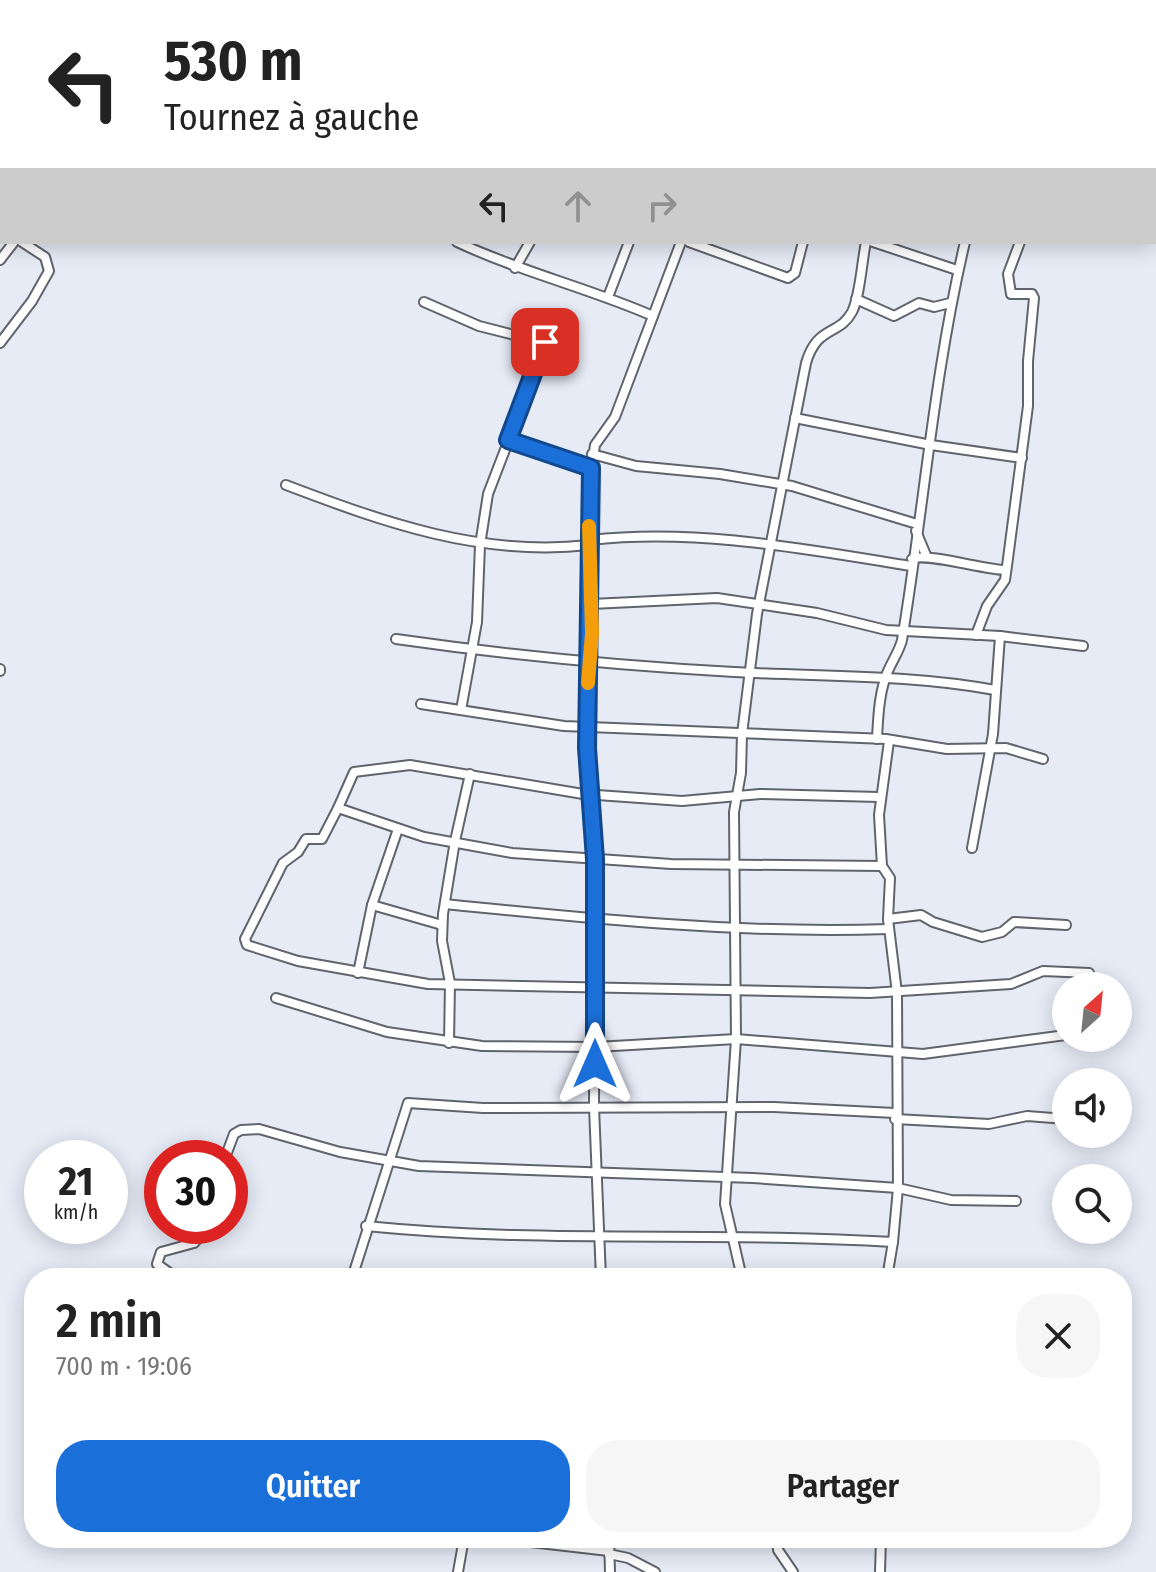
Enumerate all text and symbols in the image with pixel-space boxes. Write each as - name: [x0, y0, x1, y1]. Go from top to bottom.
- text: 530 m: [164, 28, 302, 95]
- icon: left: [32, 32, 136, 136]
- text: Tournez à gauche: [164, 96, 419, 140]
- icon: left: [472, 184, 516, 228]
- icon: ahead: [556, 184, 600, 228]
- icon: right: [640, 184, 684, 228]
- pin: [511, 308, 579, 376]
- icon: arrive: [523, 320, 567, 364]
- north arrow: [1052, 972, 1132, 1052]
- map controls: [1052, 972, 1132, 1244]
- position arrow: [553, 1022, 637, 1106]
- button: sound: [1052, 1068, 1132, 1148]
- speed limit sign: 30: [144, 1140, 248, 1244]
- text: 21: [59, 1158, 93, 1206]
- button: search: [1052, 1164, 1132, 1244]
- text: km/h: [54, 1200, 98, 1224]
- text: 2 min: [56, 1292, 163, 1350]
- button: close: [1016, 1294, 1100, 1378]
- text: 700 m · 19:06: [56, 1351, 192, 1382]
- button: Quitter: [56, 1440, 570, 1532]
- button: Partager: [586, 1440, 1100, 1532]

